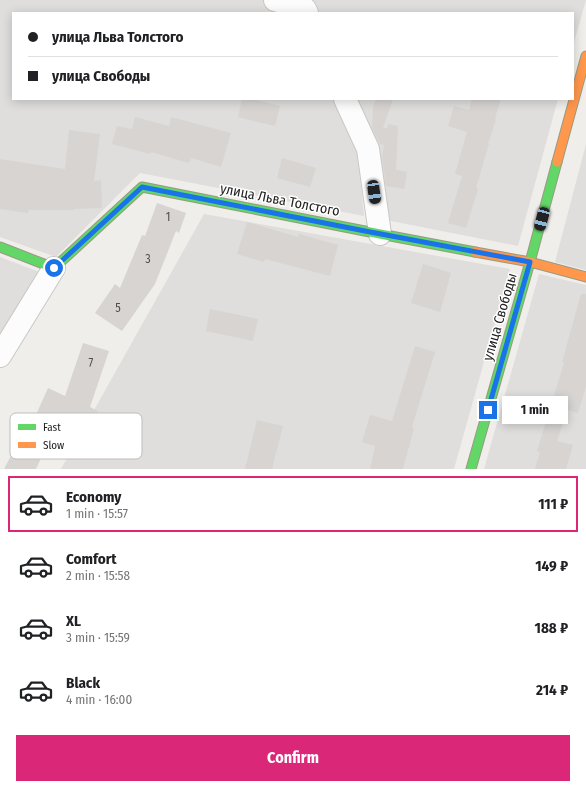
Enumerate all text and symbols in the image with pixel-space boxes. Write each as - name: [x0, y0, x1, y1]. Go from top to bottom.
- text: улица Льва Толстого: [52, 28, 184, 46]
- text: улица Свободы: [52, 67, 150, 85]
- car: [366, 179, 382, 205]
- street label: улица Льва Толстого: [219, 180, 341, 220]
- car: [533, 206, 551, 232]
- house number: 1: [166, 210, 170, 224]
- house number: 3: [145, 252, 151, 266]
- route start: [45, 259, 63, 277]
- street label: улица Свободы: [479, 271, 521, 363]
- house number: 5: [115, 301, 121, 315]
- house number: 7: [89, 356, 94, 370]
- callout: 1 min: [502, 396, 568, 424]
- route end: [479, 401, 497, 419]
- text: 1 min: [521, 402, 549, 417]
- legend: [10, 413, 142, 459]
- text: Fast: [43, 421, 61, 434]
- text: Slow: [43, 439, 64, 452]
- icon: car: [18, 486, 54, 522]
- text: Economy: [66, 488, 121, 506]
- text: 111 ₽: [538, 495, 568, 513]
- text: 1 min · 15:57: [66, 506, 128, 521]
- icon: car: [18, 548, 54, 584]
- text: Comfort: [66, 550, 117, 568]
- text: 149 ₽: [535, 557, 568, 575]
- text: 2 min · 15:58: [66, 568, 130, 583]
- icon: car: [18, 610, 54, 646]
- text: XL: [66, 612, 81, 630]
- text: 188 ₽: [535, 619, 568, 637]
- text: 3 min · 15:59: [66, 630, 130, 645]
- icon: car: [18, 672, 54, 708]
- text: Black: [66, 674, 100, 692]
- text: 214 ₽: [536, 681, 568, 699]
- text: 4 min · 16:00: [66, 692, 132, 707]
- button: Confirm: [16, 735, 570, 781]

